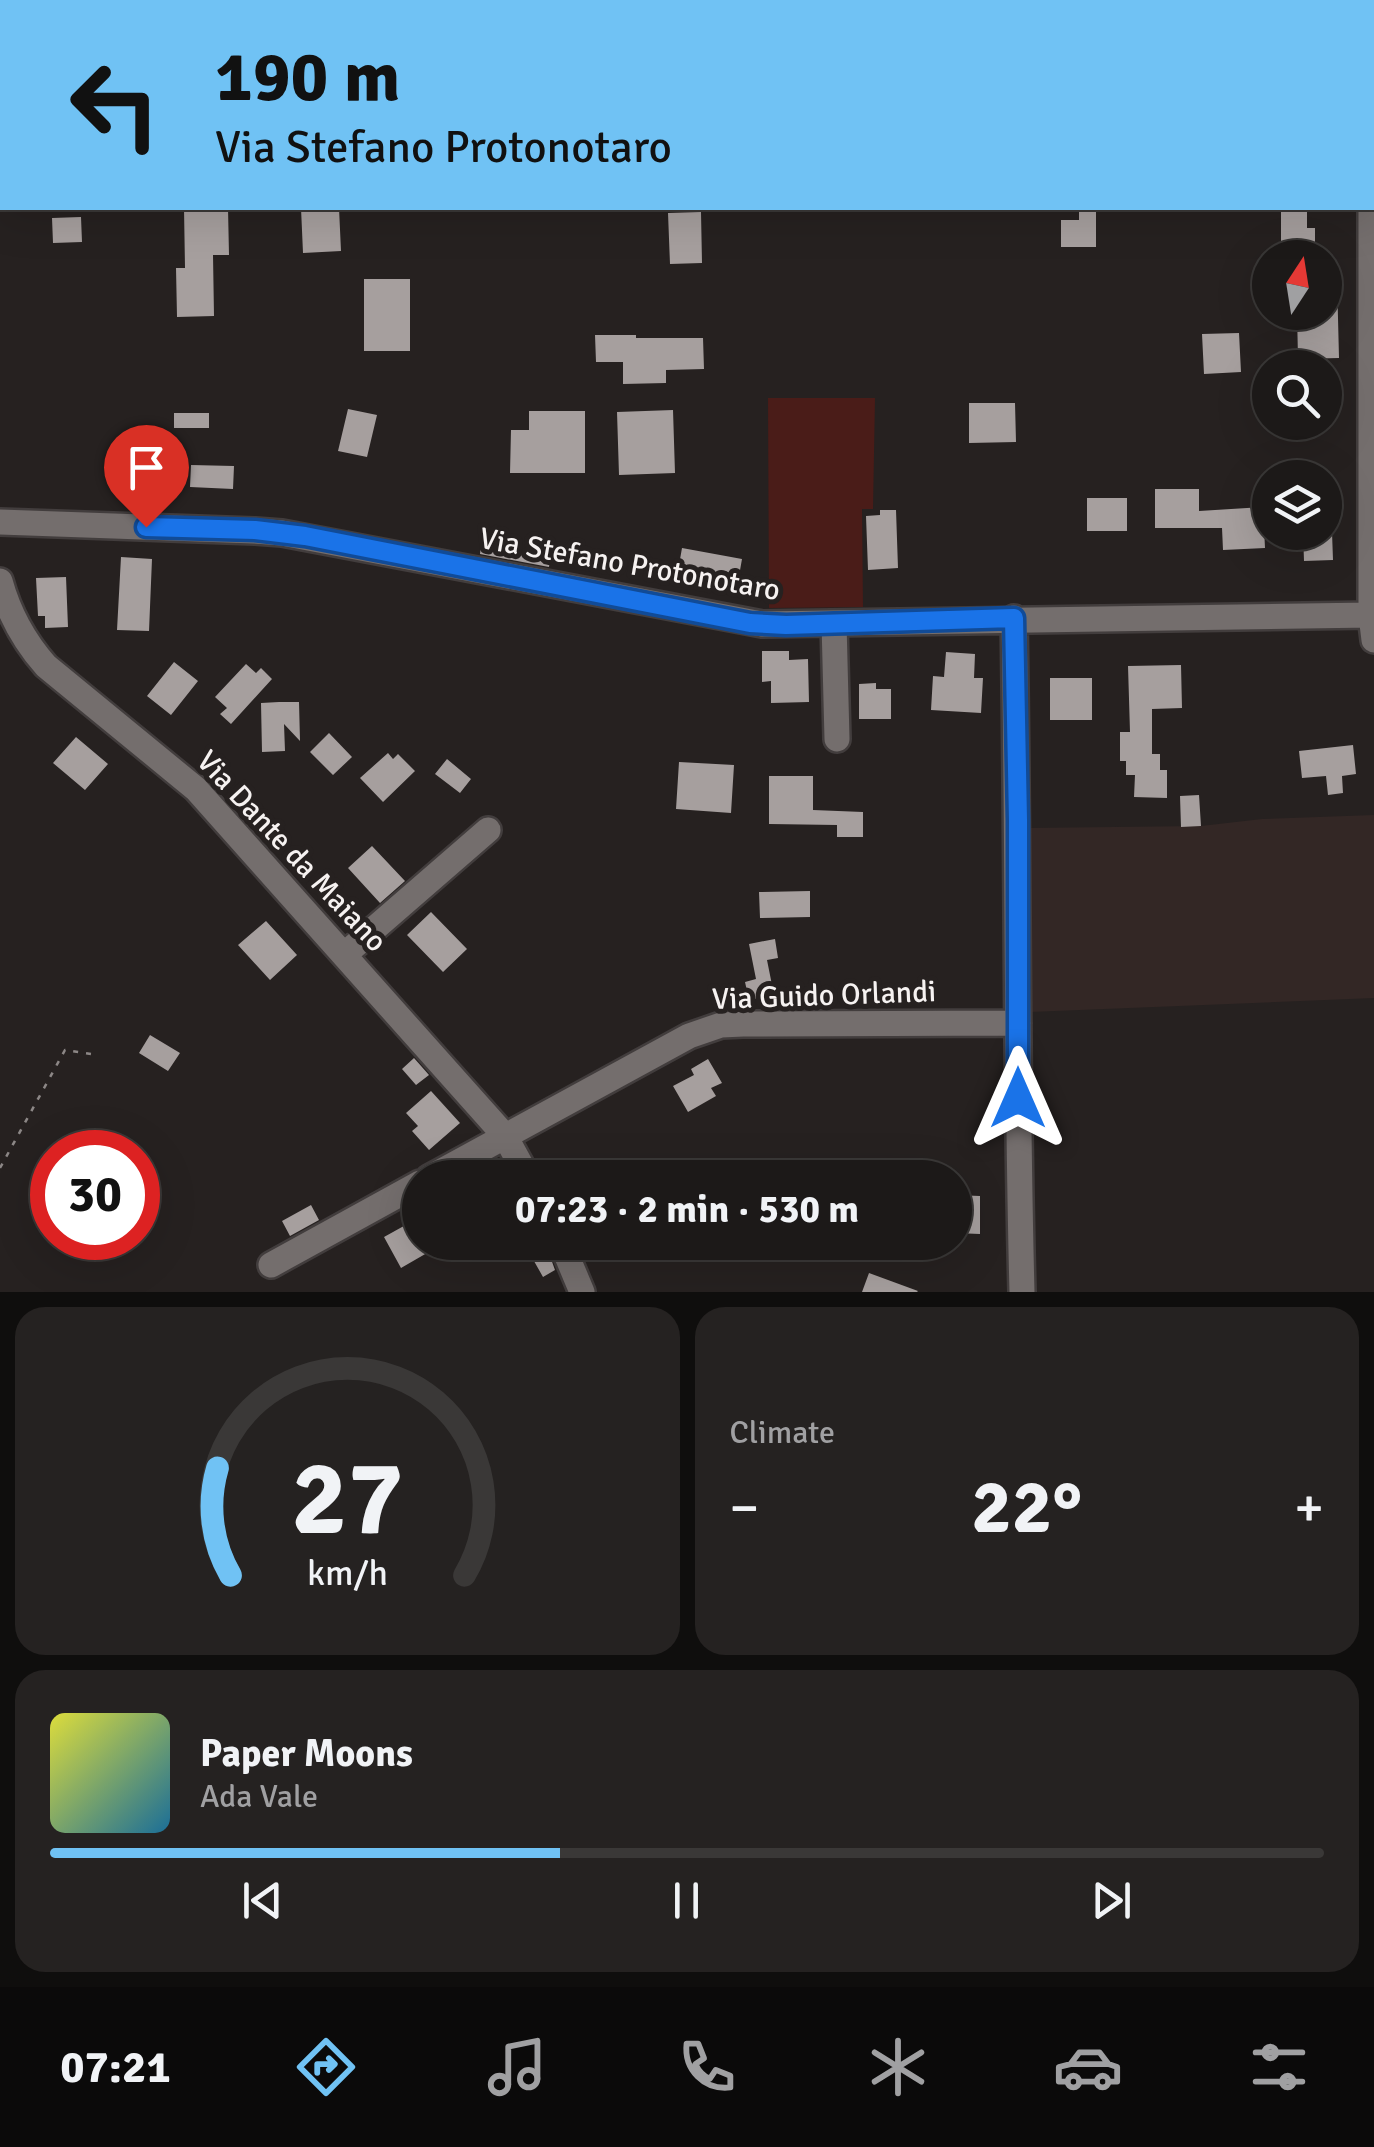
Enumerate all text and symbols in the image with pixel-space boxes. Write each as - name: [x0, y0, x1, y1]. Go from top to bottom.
- text: 190 m: [215, 34, 400, 120]
- icon: left: [50, 40, 180, 170]
- text: Via Stefano Protonotaro: [215, 120, 672, 175]
- north arrow: [1252, 240, 1342, 330]
- map controls: [1252, 240, 1342, 550]
- button: search: [1252, 350, 1342, 440]
- pin: [104, 425, 189, 528]
- icon: arrive: [119, 440, 174, 495]
- button: layers: [1252, 460, 1342, 550]
- street label: Via Stefano Protonotaro: [477, 520, 783, 609]
- street label: Via Dante da Maiano: [189, 743, 395, 960]
- street label: Via Guido Orlandi: [711, 973, 937, 1018]
- position arrow: [966, 1046, 1070, 1150]
- speed limit sign: 30: [30, 1130, 160, 1260]
- text: 07:23 · 2 min · 530 m: [515, 1186, 859, 1233]
- text: Climate: [730, 1413, 835, 1452]
- text: 27: [291, 1435, 403, 1563]
- text: 22°: [971, 1461, 1082, 1554]
- text: −: [730, 1474, 759, 1542]
- text: +: [1294, 1474, 1324, 1542]
- text: km/h: [307, 1551, 388, 1595]
- text: Paper Moons: [200, 1730, 413, 1777]
- text: Ada Vale: [200, 1777, 318, 1816]
- icon: previous: [235, 1873, 290, 1928]
- icon: pause: [659, 1873, 714, 1928]
- icon: next: [1084, 1873, 1139, 1928]
- icon: directions: [291, 2032, 361, 2102]
- icon: music: [482, 2032, 552, 2102]
- icon: phone: [672, 2032, 742, 2102]
- icon: climate: [863, 2032, 933, 2102]
- icon: car: [1053, 2032, 1123, 2102]
- icon: filters: [1244, 2032, 1314, 2102]
- text: 07:21: [60, 2040, 171, 2095]

